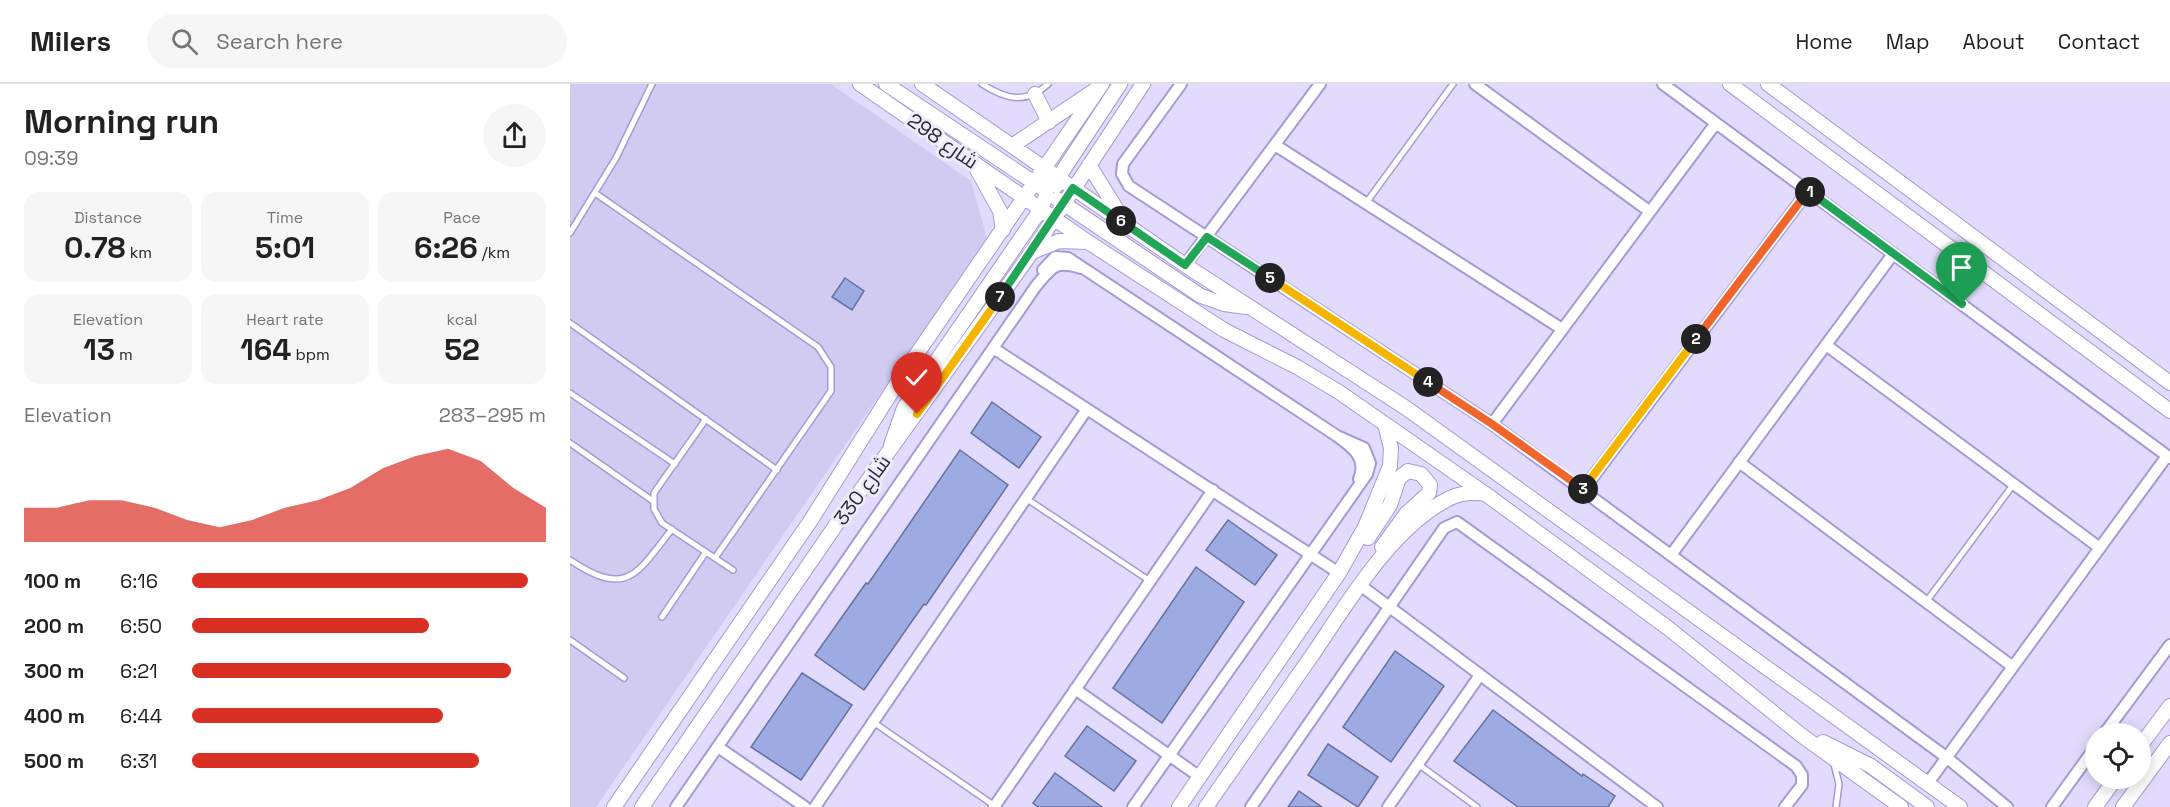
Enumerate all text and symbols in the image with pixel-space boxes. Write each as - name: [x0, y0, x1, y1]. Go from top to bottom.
- search box: [147, 14, 567, 68]
- text: Milers: [30, 23, 111, 59]
- icon: search: [168, 25, 201, 58]
- text: Search here: [216, 27, 343, 55]
- text: Home: [1795, 28, 1853, 55]
- text: Map: [1886, 28, 1930, 55]
- text: About: [1963, 28, 2025, 55]
- text: Contact: [2058, 28, 2140, 55]
- text: Morning run: [24, 101, 219, 143]
- button: share: [483, 104, 546, 167]
- street label: شارع 298: [902, 107, 983, 176]
- text: 09:39: [24, 145, 78, 171]
- pin: 1: [1795, 177, 1825, 207]
- text: 1: [1806, 181, 1814, 202]
- pin: 6: [1106, 206, 1136, 236]
- text: Distance: [74, 207, 142, 228]
- text: Time: [267, 207, 303, 228]
- text: Pace: [443, 207, 481, 228]
- text: 6: [1116, 210, 1126, 231]
- text: 0.78: [64, 228, 126, 267]
- text: 5:01: [255, 228, 315, 267]
- text: 6:26: [414, 228, 478, 267]
- text: km: [126, 242, 152, 263]
- text: /km: [478, 242, 510, 263]
- pin: [1936, 242, 1987, 304]
- icon: arrive: [1945, 251, 1978, 284]
- pin: 5: [1255, 263, 1285, 293]
- text: 5: [1265, 267, 1275, 288]
- pin: 7: [985, 282, 1015, 312]
- text: 7: [996, 286, 1004, 307]
- text: Elevation: [73, 309, 143, 330]
- text: Heart rate: [246, 309, 324, 330]
- text: kcal: [447, 309, 477, 330]
- pin: 2: [1681, 324, 1711, 354]
- text: 2: [1691, 328, 1701, 349]
- text: 13: [83, 330, 115, 369]
- text: 164: [240, 330, 291, 369]
- text: 52: [444, 330, 480, 369]
- text: m: [115, 344, 133, 365]
- text: bpm: [291, 344, 330, 365]
- pin: [891, 352, 942, 414]
- icon: check: [900, 361, 933, 394]
- pin: 4: [1413, 367, 1443, 397]
- text: 4: [1423, 371, 1433, 392]
- text: Elevation: [24, 402, 112, 428]
- text: 283–295 m: [439, 402, 546, 428]
- street label: شارع 330: [828, 450, 897, 531]
- pin: 3: [1568, 474, 1598, 504]
- text: 3: [1578, 478, 1588, 499]
- text: 100 m: [24, 568, 81, 594]
- text: 6:16: [120, 568, 158, 594]
- text: 200 m: [24, 613, 84, 639]
- text: 6:50: [120, 613, 162, 639]
- text: 300 m: [24, 658, 84, 684]
- text: 6:21: [120, 658, 158, 684]
- text: 400 m: [24, 703, 85, 729]
- text: 6:44: [120, 703, 162, 729]
- map controls: [2085, 723, 2151, 789]
- button: locate: [2085, 723, 2151, 789]
- text: 500 m: [24, 748, 84, 774]
- text: 6:31: [120, 748, 157, 774]

